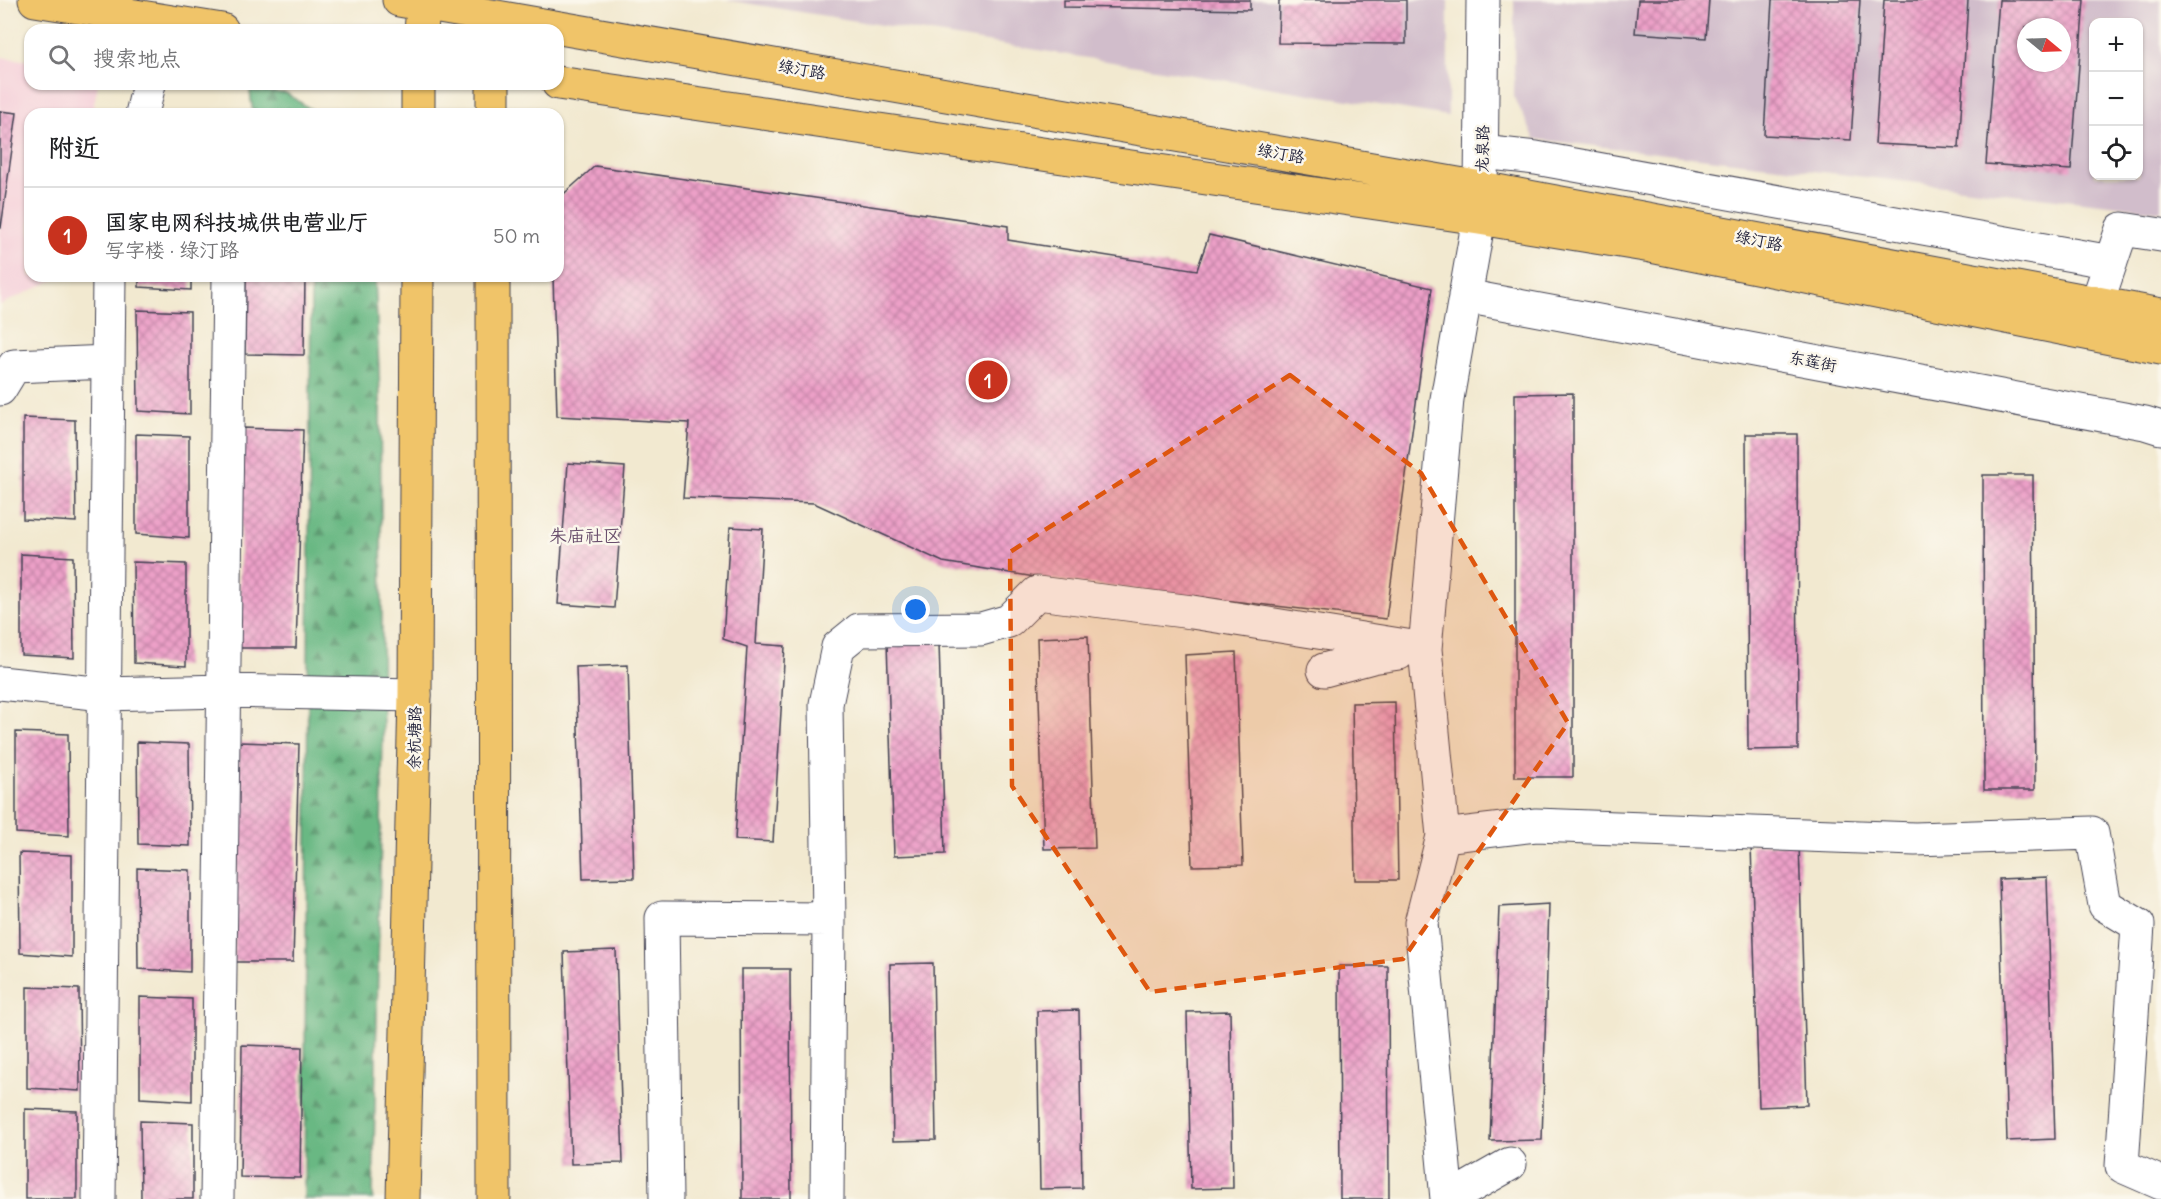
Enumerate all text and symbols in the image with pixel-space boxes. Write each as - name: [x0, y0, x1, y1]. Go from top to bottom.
- north arrow: [2017, 18, 2071, 72]
- map controls: [2089, 18, 2143, 180]
- button: +: [2089, 18, 2143, 72]
- search box: [24, 24, 564, 90]
- icon: search: [45, 41, 78, 74]
- text: 搜索地点: [93, 44, 181, 72]
- street label: 绿汀路: [777, 55, 827, 83]
- button: −: [2089, 72, 2143, 126]
- street label: 龙泉路: [1472, 125, 1492, 173]
- button: locate: [2089, 126, 2143, 180]
- text: 附近: [48, 131, 100, 164]
- street label: 绿汀路: [1256, 139, 1306, 167]
- text: 国家电网科技城供电营业厅: [105, 208, 369, 236]
- text: 1: [64, 223, 71, 248]
- text: 50 m: [493, 223, 540, 248]
- street label: 绿汀路: [1734, 226, 1784, 254]
- text: 写字楼 · 绿汀路: [105, 237, 239, 262]
- street label: 东莲街: [1788, 347, 1838, 375]
- pin: 1: [968, 358, 1008, 403]
- district label: 朱庙社区: [549, 524, 621, 547]
- your location: [901, 595, 930, 624]
- street label: 余杭塘路: [403, 706, 425, 770]

